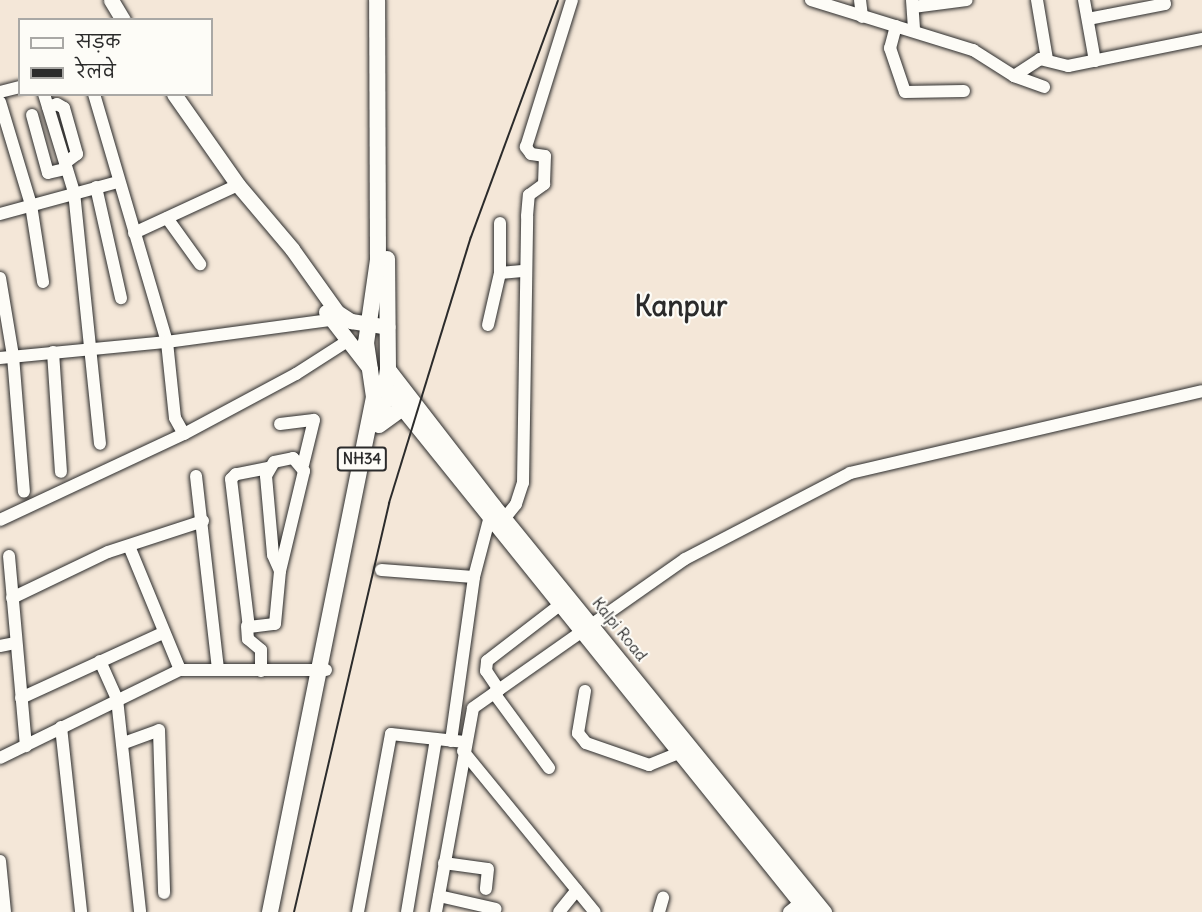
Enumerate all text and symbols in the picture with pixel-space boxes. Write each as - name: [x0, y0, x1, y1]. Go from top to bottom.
- legend: [18, 18, 213, 96]
- text: सड़क: [76, 30, 120, 53]
- text: रेलवे: [76, 60, 116, 83]
- district label: Kanpur: [634, 289, 728, 323]
- road number: NH34: [336, 447, 388, 471]
- street label: Kalpi Road: [588, 593, 652, 665]

